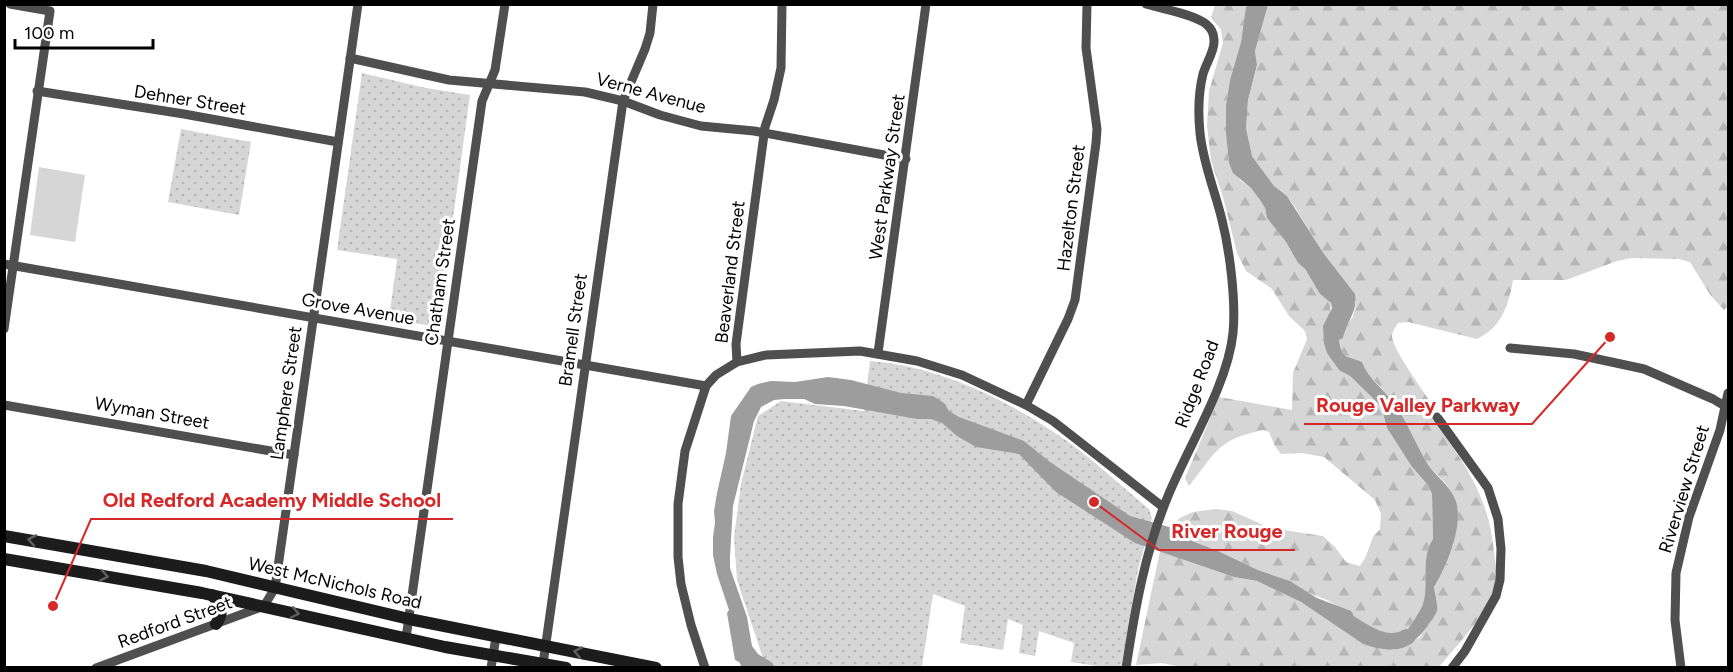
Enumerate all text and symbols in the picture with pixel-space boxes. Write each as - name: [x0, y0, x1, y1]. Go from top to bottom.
- scale bar: [15, 12, 153, 50]
- text: 100 m: [24, 22, 74, 44]
- street label: Verne Avenue: [594, 68, 709, 118]
- street label: Dehner Street: [132, 80, 248, 120]
- street label: West Parkway Street: [864, 92, 910, 261]
- street label: Hazelton Street: [1052, 143, 1090, 273]
- street label: Beaverland Street: [710, 199, 750, 345]
- street label: Chatham Street: [420, 217, 460, 347]
- street label: Bramell Street: [554, 272, 592, 388]
- street label: Grove Avenue: [300, 288, 416, 330]
- street label: Lamphere Street: [266, 324, 306, 461]
- street label: Ridge Road: [1170, 337, 1224, 431]
- callout: Rouge Valley Parkway: [1304, 386, 1532, 424]
- street label: Wyman Street: [93, 392, 211, 434]
- text: Rouge Valley Parkway: [1316, 393, 1520, 417]
- street label: Riverview Street: [1654, 422, 1714, 556]
- callout: Old Redford Academy Middle School: [91, 481, 453, 519]
- text: Old Redford Academy Middle School: [103, 488, 441, 512]
- callout: River Rouge: [1159, 512, 1295, 550]
- text: River Rouge: [1171, 519, 1283, 543]
- one-way arrow: [27, 535, 36, 547]
- street label: West McNichols Road: [246, 552, 424, 614]
- one-way arrow: [98, 569, 108, 582]
- street label: Redford Street: [115, 591, 235, 653]
- one-way arrow: [290, 606, 300, 619]
- one-way arrow: [573, 646, 583, 659]

